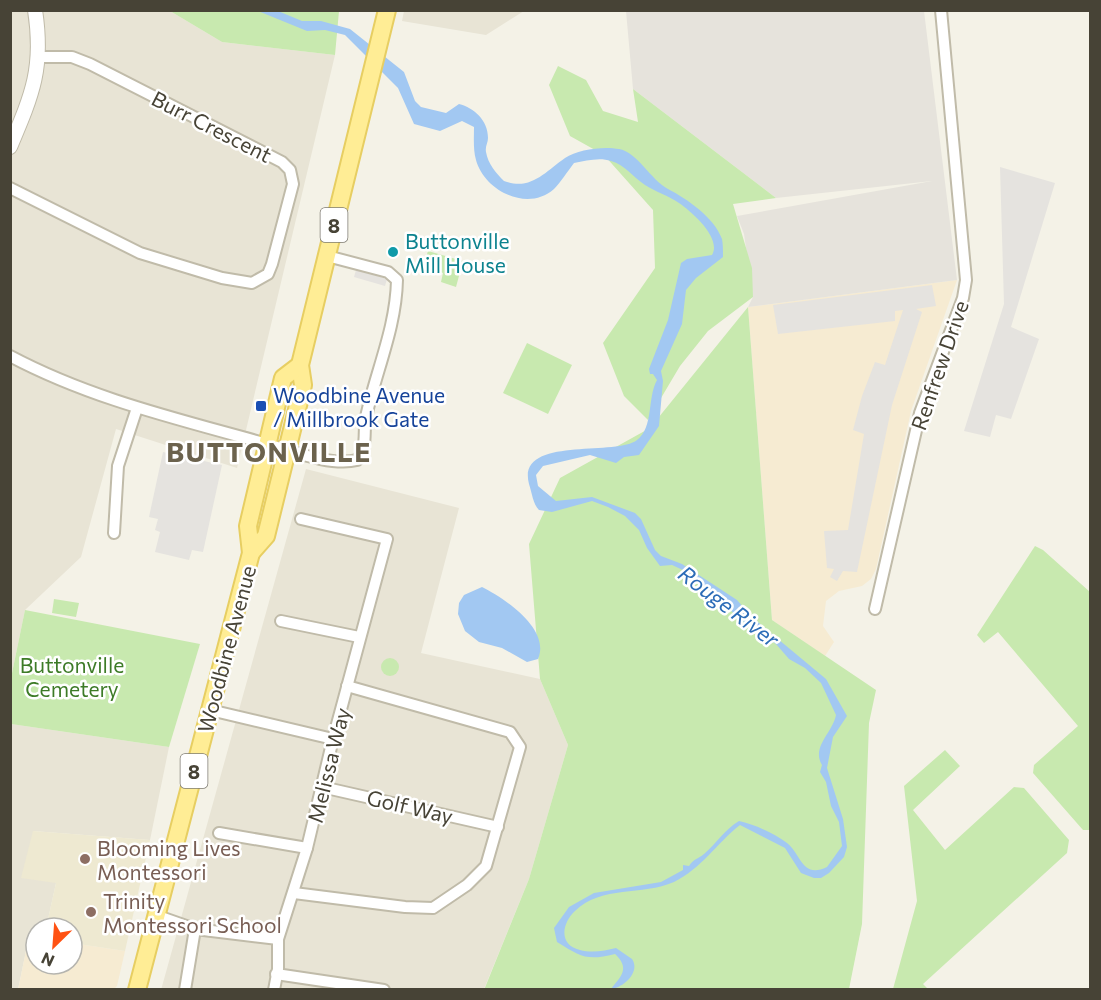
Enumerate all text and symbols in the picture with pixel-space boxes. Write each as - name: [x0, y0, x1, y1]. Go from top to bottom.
- street label: Burr Crescent: [148, 85, 276, 167]
- road number: 8: [320, 208, 348, 242]
- place label: Buttonville Mill House: [405, 228, 510, 277]
- marker: Buttonville Mill House: [386, 245, 400, 259]
- street label: Renfrew Drive: [905, 297, 973, 433]
- place label: Woodbine Avenue / Millbrook Gate: [273, 382, 445, 431]
- marker: Woodbine Avenue / Millbrook Gate: [254, 399, 268, 413]
- district label: BUTTONVILLE: [166, 435, 372, 468]
- water label: Rouge River: [673, 559, 786, 653]
- street label: Woodbine Avenue: [192, 563, 260, 735]
- park label: Buttonville Cemetery: [20, 652, 124, 701]
- street label: Melissa Way: [302, 705, 354, 825]
- road number: 8: [180, 754, 208, 788]
- street label: Golf Way: [365, 784, 456, 828]
- place label: Blooming Lives Montessori: [97, 835, 241, 884]
- marker: Blooming Lives Montessori: [78, 852, 92, 866]
- place label: Trinity Montessori School: [103, 888, 282, 937]
- marker: Trinity Montessori School: [84, 905, 98, 919]
- north arrow: [24, 916, 84, 976]
- text: N: [38, 949, 57, 971]

